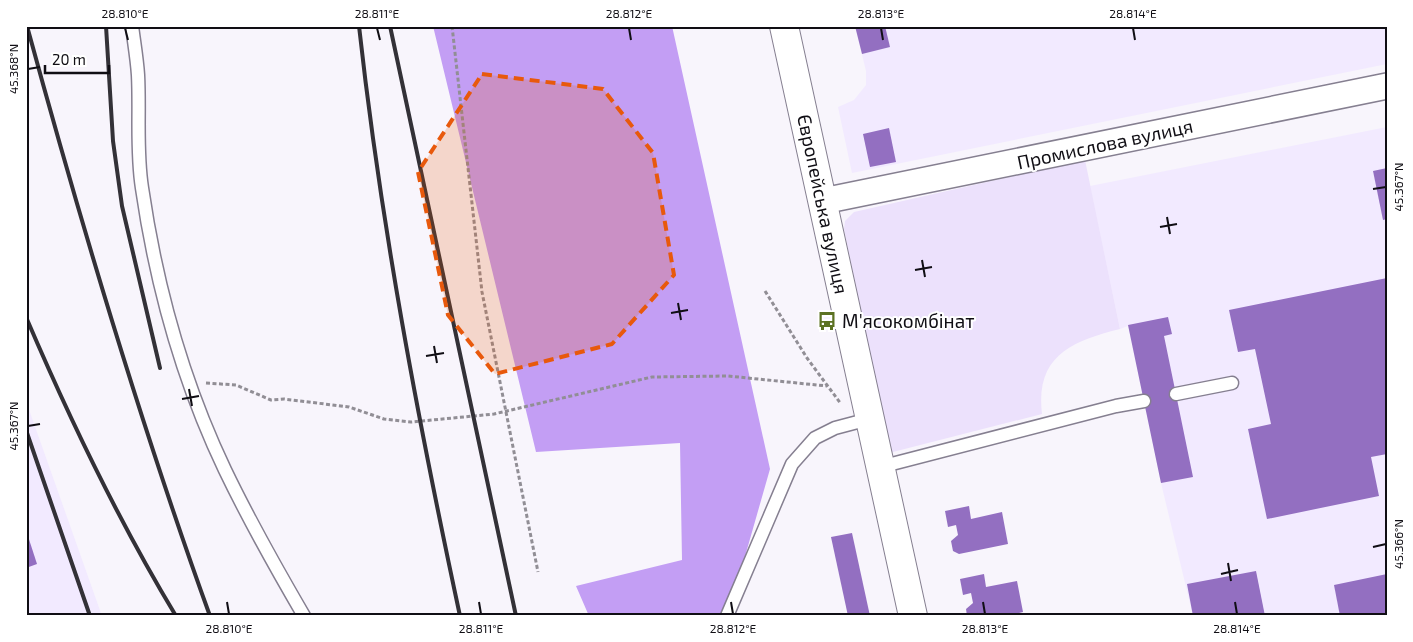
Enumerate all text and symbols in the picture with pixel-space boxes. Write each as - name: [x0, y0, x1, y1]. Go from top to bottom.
- text: 28.810°E: [101, 6, 149, 20]
- text: 28.811°E: [355, 6, 400, 20]
- text: 28.812°E: [606, 6, 653, 20]
- text: 28.813°E: [858, 6, 905, 20]
- text: 28.814°E: [1109, 6, 1157, 20]
- scale bar: [45, 42, 109, 74]
- text: 45.368°N: [6, 44, 20, 94]
- text: 20 m: [52, 50, 86, 68]
- street label: Європейська вулиця: [792, 112, 854, 296]
- street label: Промислова вулиця: [1015, 114, 1195, 174]
- text: 45.367°N: [1391, 162, 1405, 212]
- place label: М'ясокомбінат: [842, 309, 974, 332]
- bus stop icon: М'ясокомбінат: [816, 310, 838, 332]
- text: 45.367°N: [6, 401, 20, 451]
- text: 45.366°N: [1391, 519, 1405, 569]
- text: 28.810°E: [205, 621, 253, 635]
- text: 28.811°E: [459, 621, 504, 635]
- text: 28.812°E: [710, 621, 757, 635]
- text: 28.813°E: [962, 621, 1009, 635]
- text: 28.814°E: [1213, 621, 1261, 635]

